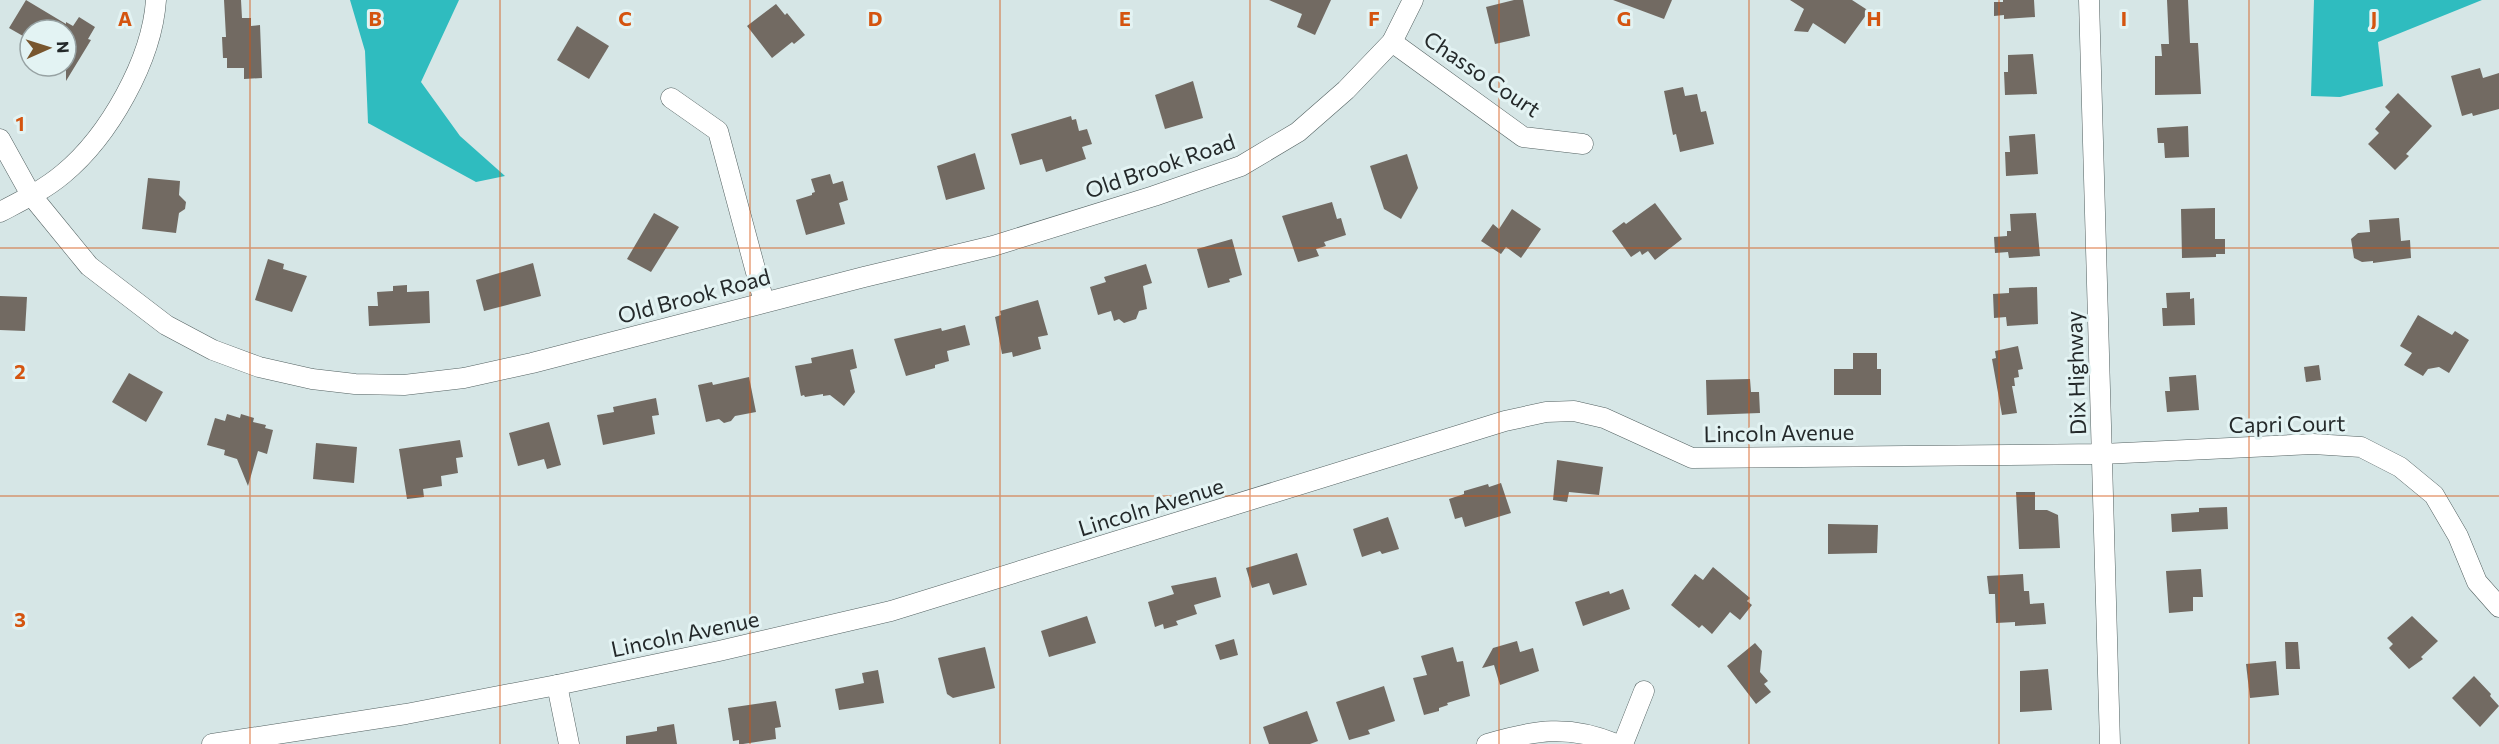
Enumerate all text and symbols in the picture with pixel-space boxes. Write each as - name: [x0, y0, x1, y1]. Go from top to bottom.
- text: A: [118, 6, 132, 30]
- text: B: [368, 6, 382, 30]
- text: C: [618, 6, 632, 30]
- text: D: [868, 6, 882, 30]
- text: E: [1119, 6, 1131, 30]
- text: F: [1368, 6, 1380, 30]
- text: G: [1617, 6, 1631, 30]
- text: H: [1867, 6, 1882, 30]
- text: I: [2121, 6, 2127, 30]
- text: J: [2371, 6, 2377, 30]
- north arrow: [18, 18, 78, 78]
- street label: Chasso Court: [1419, 25, 1546, 122]
- text: N: [54, 41, 73, 54]
- text: 1: [15, 111, 25, 135]
- street label: Old Brook Road: [1081, 127, 1238, 204]
- street label: Old Brook Road: [615, 262, 773, 329]
- street label: Dix Highway: [2060, 310, 2091, 436]
- text: 2: [14, 359, 26, 383]
- street label: Capri Court: [2228, 409, 2345, 438]
- street label: Lincoln Avenue: [1703, 418, 1855, 447]
- street label: Lincoln Avenue: [1075, 472, 1227, 541]
- street label: Lincoln Avenue: [608, 605, 761, 662]
- text: 3: [14, 607, 26, 631]

